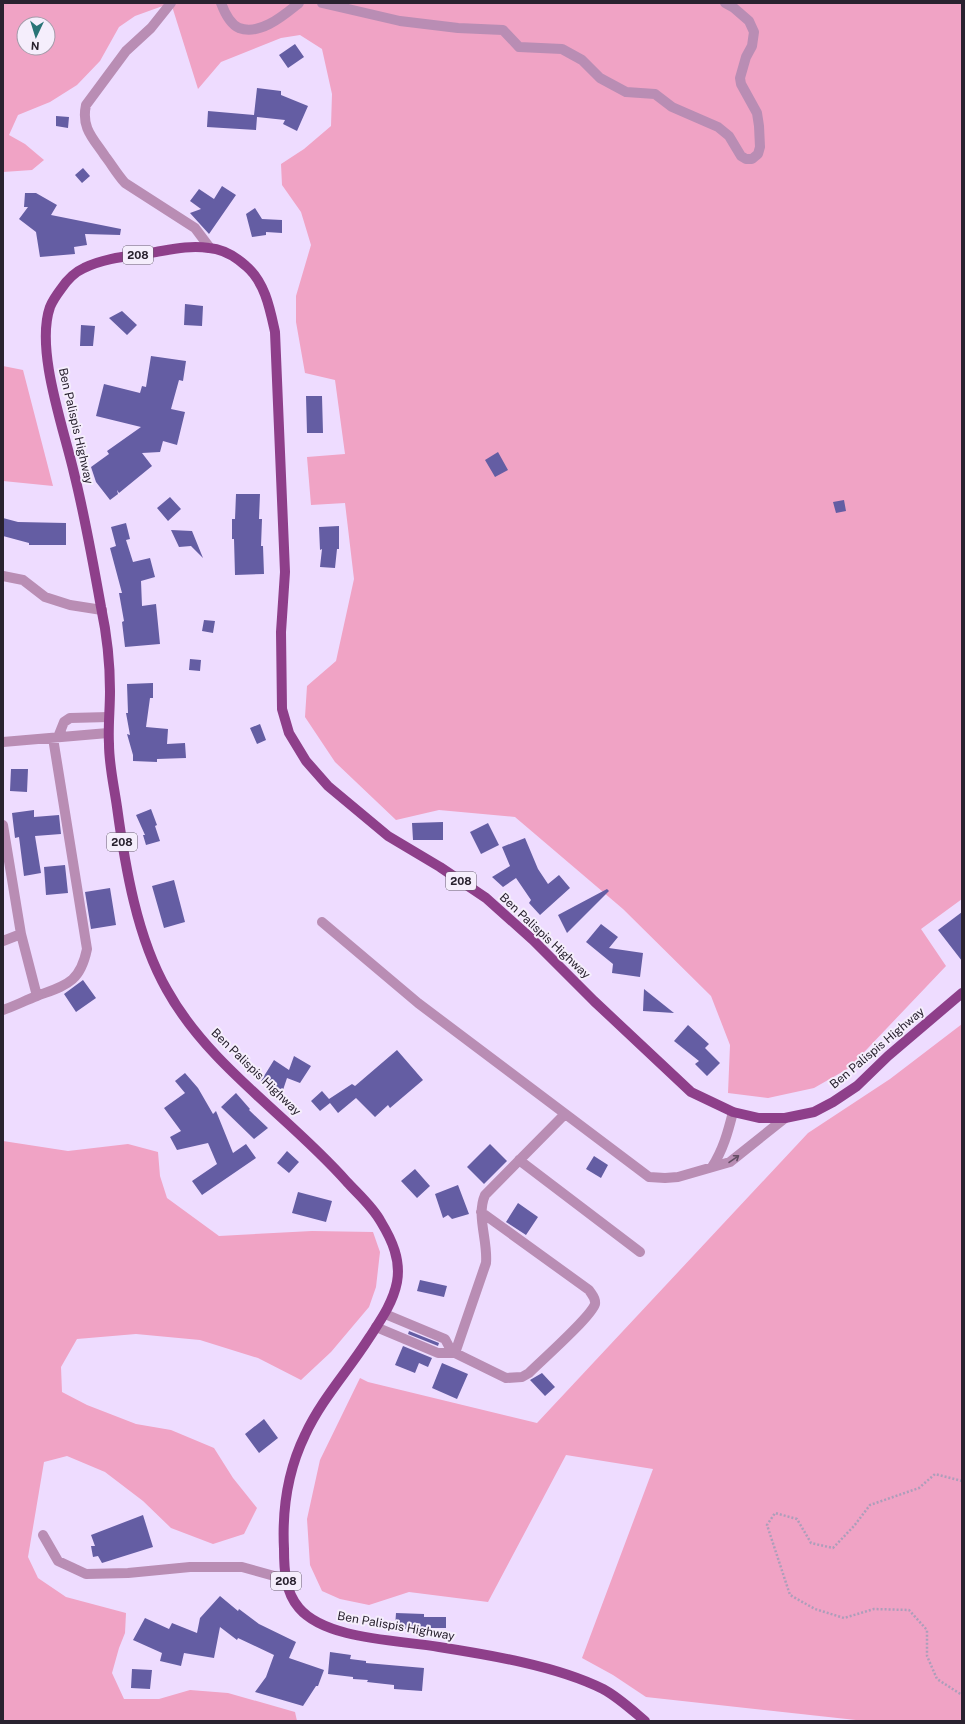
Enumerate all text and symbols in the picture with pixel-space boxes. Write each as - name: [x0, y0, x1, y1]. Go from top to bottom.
- north arrow: [16, 16, 56, 56]
- text: N: [31, 40, 40, 52]
- road number: 208: [123, 246, 153, 264]
- street label: Ben Palispis Highway: [56, 366, 96, 486]
- road number: 208: [107, 833, 137, 851]
- road number: 208: [446, 872, 476, 890]
- street label: Ben Palispis Highway: [497, 890, 594, 982]
- street label: Ben Palispis Highway: [827, 1004, 928, 1092]
- street label: Ben Palispis Highway: [208, 1026, 304, 1119]
- one-way arrow: [728, 1155, 739, 1163]
- road number: 208: [271, 1572, 301, 1590]
- street label: Ben Palispis Highway: [336, 1609, 456, 1643]

